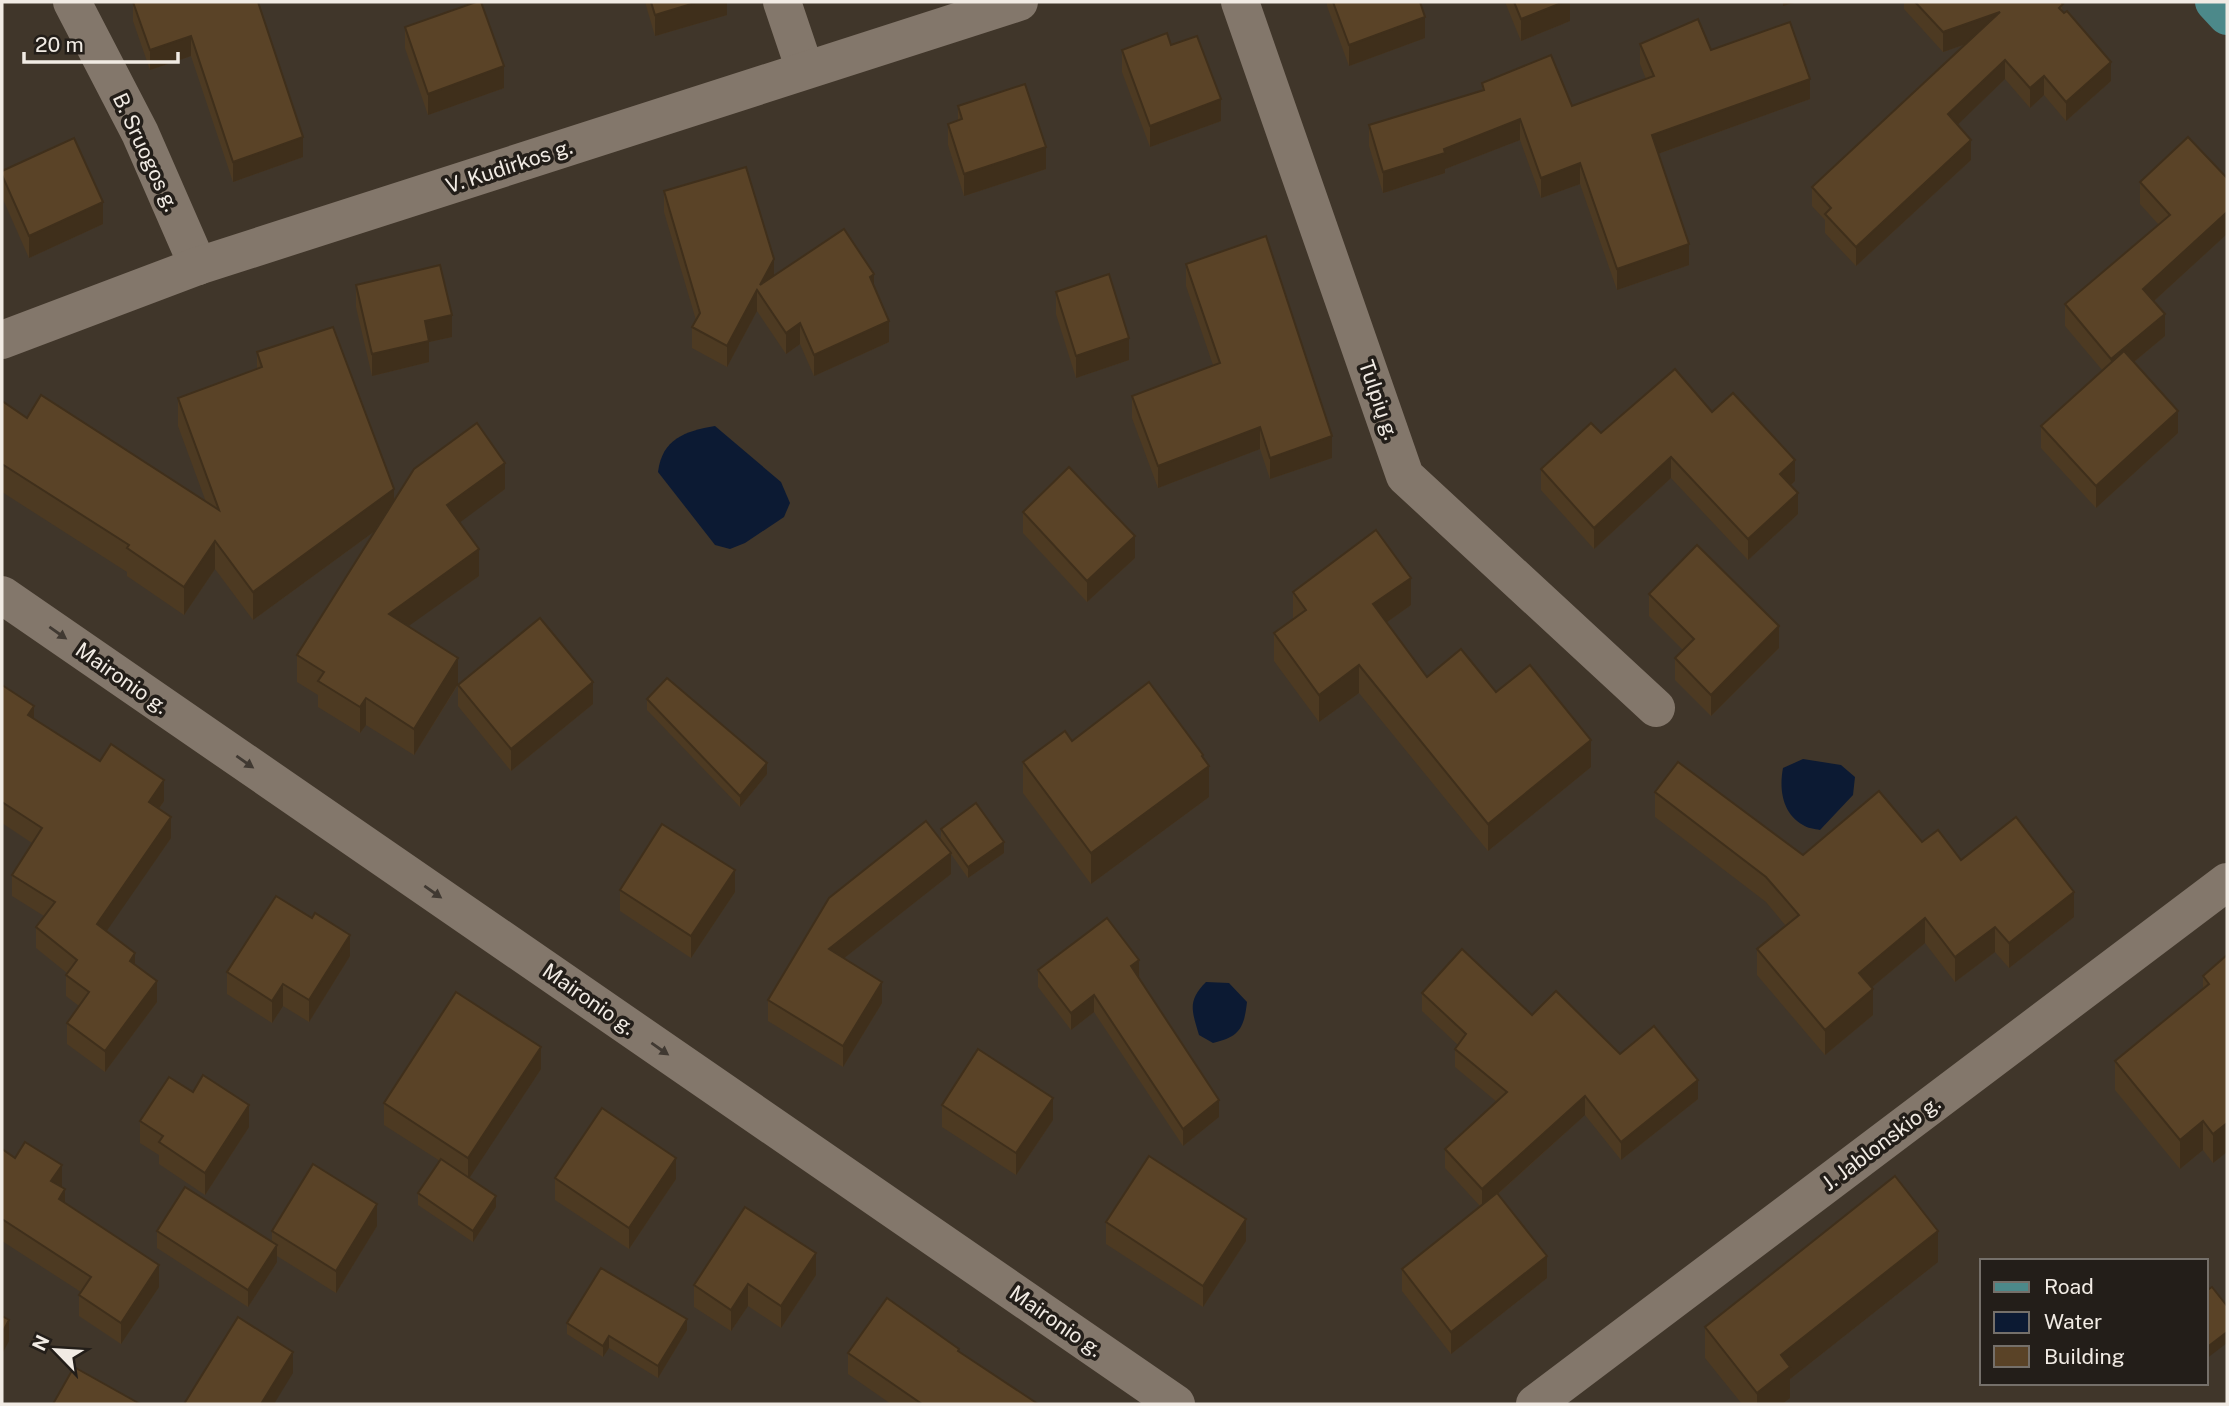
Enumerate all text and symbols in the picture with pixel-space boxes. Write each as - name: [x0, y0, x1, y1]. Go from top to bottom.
- scale bar: [24, 21, 178, 65]
- text: 20 m: [35, 32, 84, 57]
- street label: B. Sruogos g.: [108, 89, 184, 215]
- street label: V. Kudirkos g.: [443, 134, 575, 198]
- street label: Tulpių g.: [1354, 357, 1404, 443]
- one-way arrow: [49, 626, 67, 640]
- street label: Maironio g.: [71, 637, 173, 719]
- one-way arrow: [235, 756, 255, 769]
- one-way arrow: [423, 885, 442, 898]
- street label: Maironio g.: [538, 958, 640, 1040]
- one-way arrow: [650, 1042, 670, 1055]
- street label: J. Jablonskio g.: [1817, 1090, 1945, 1196]
- legend: [1980, 1259, 2208, 1385]
- text: Road: [2044, 1274, 2094, 1299]
- street label: Maironio g.: [1005, 1280, 1107, 1362]
- text: Water: [2044, 1309, 2102, 1334]
- north arrow: [21, 1315, 91, 1385]
- text: N: [27, 1331, 54, 1354]
- text: Building: [2044, 1344, 2125, 1369]

